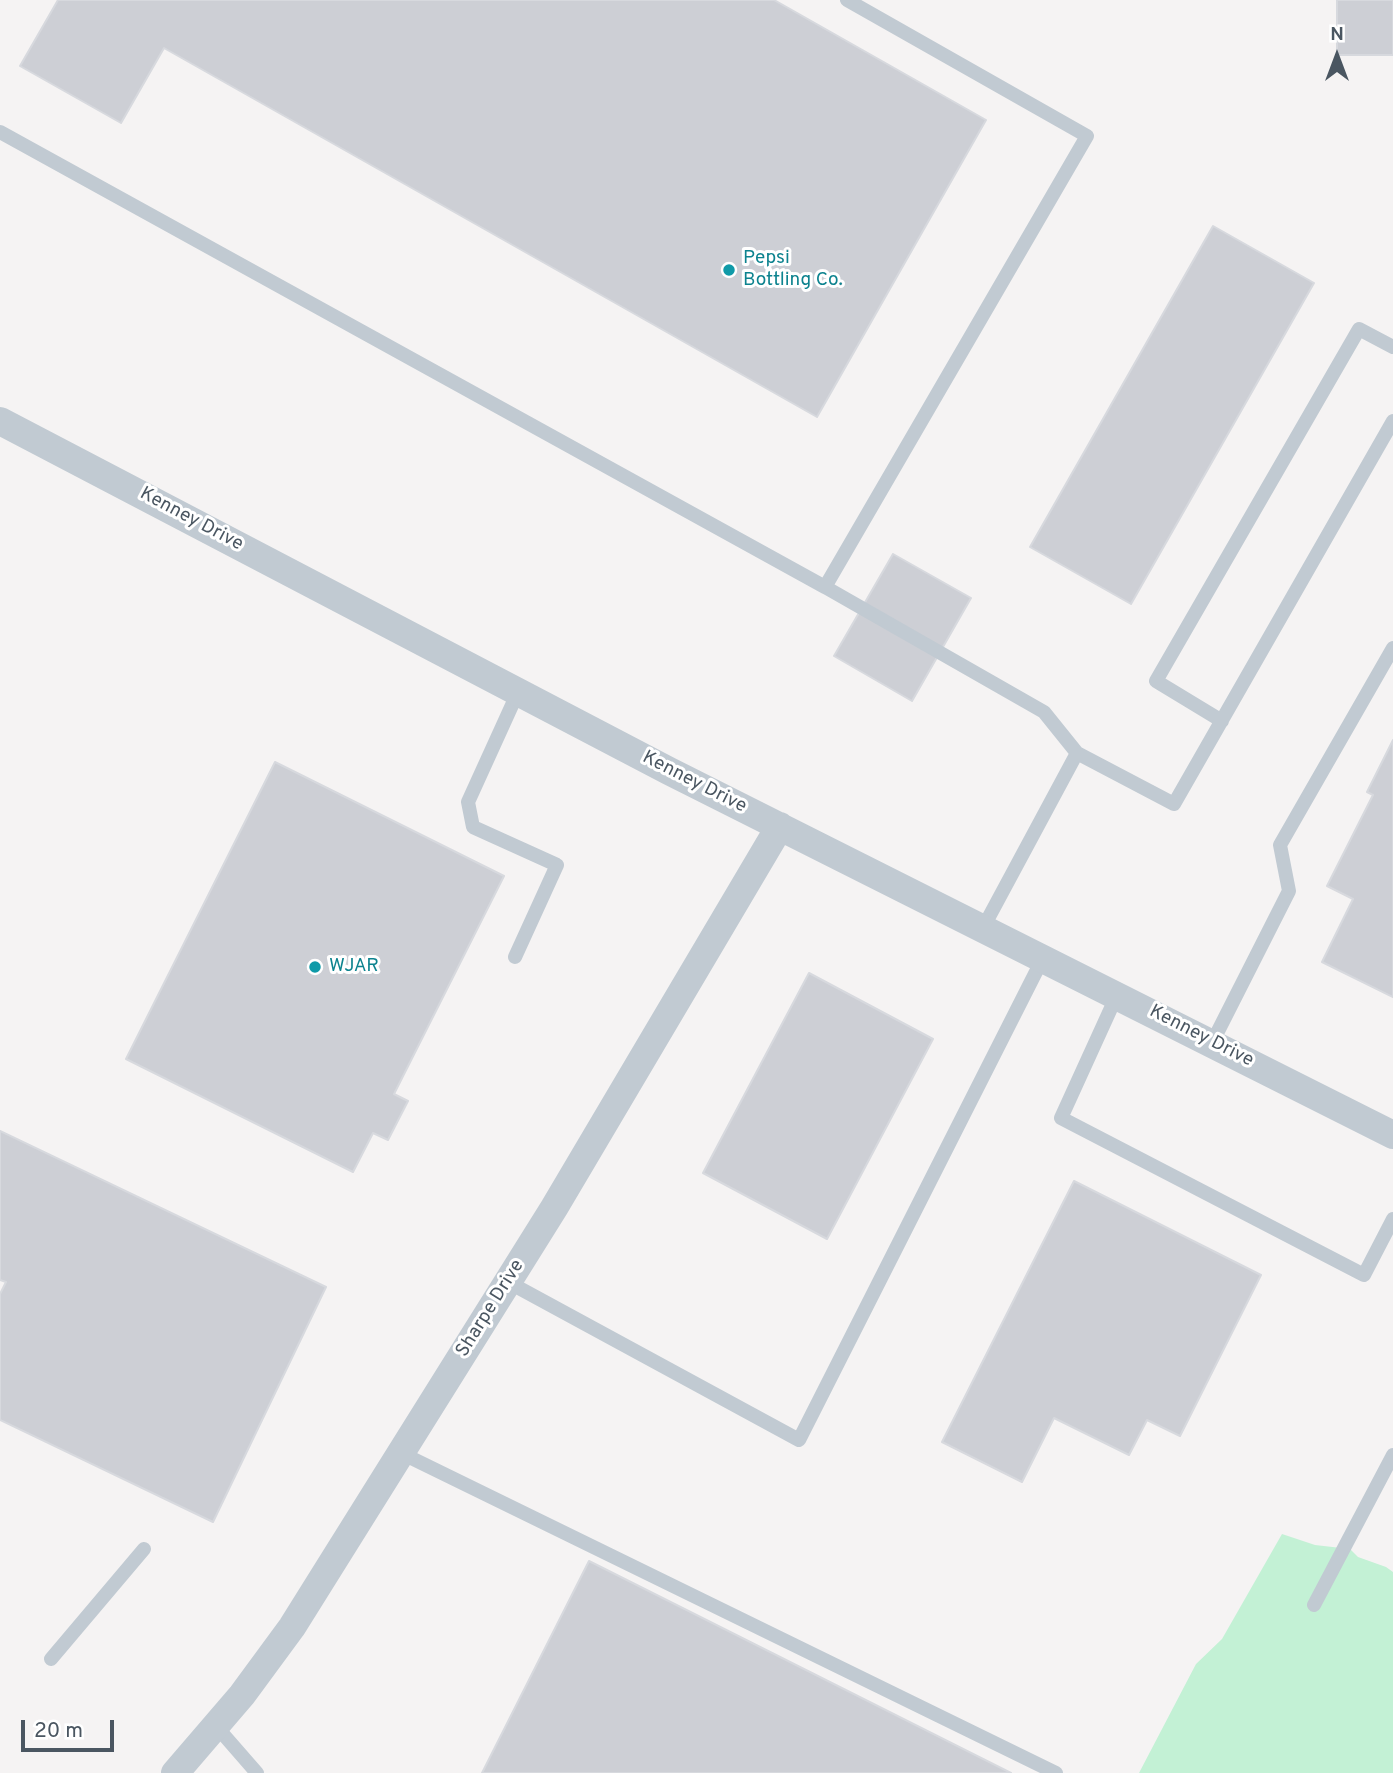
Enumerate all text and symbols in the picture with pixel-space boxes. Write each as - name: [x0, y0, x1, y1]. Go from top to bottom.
- north arrow: [1302, 21, 1372, 91]
- text: N: [1330, 23, 1344, 47]
- place label: Pepsi Bottling Co.: [743, 248, 843, 292]
- marker: Pepsi Bottling Co.: [721, 262, 737, 278]
- street label: Kenney Drive: [135, 483, 247, 557]
- street label: Kenney Drive: [638, 747, 750, 819]
- place label: WJAR: [329, 956, 379, 978]
- marker: WJAR: [307, 959, 323, 975]
- street label: Kenney Drive: [1145, 1001, 1257, 1073]
- street label: Sharpe Drive: [452, 1256, 530, 1362]
- scale bar: [24, 1706, 117, 1750]
- text: 20 m: [34, 1718, 83, 1745]

